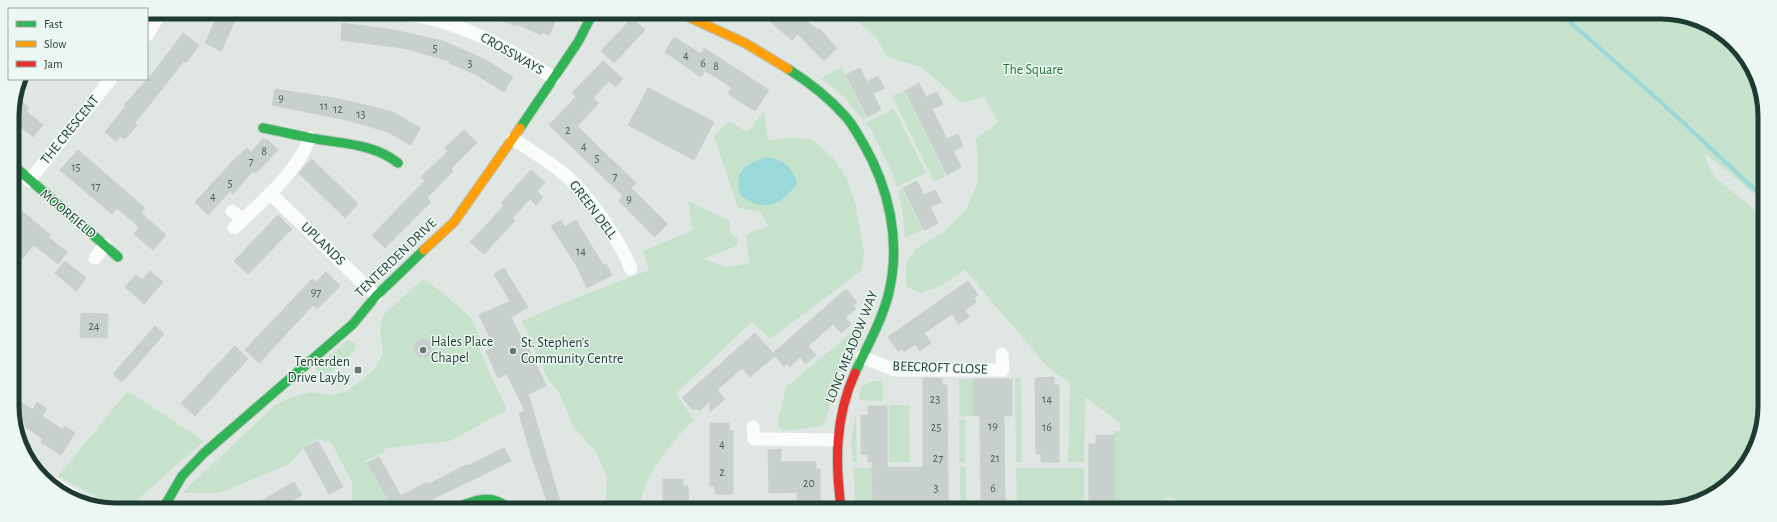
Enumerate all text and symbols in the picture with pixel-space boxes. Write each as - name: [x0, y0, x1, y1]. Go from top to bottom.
- legend: [8, 8, 148, 80]
- text: Fast: [44, 18, 63, 30]
- street label: CROSSWAYS: [478, 30, 546, 78]
- text: Slow: [44, 38, 66, 50]
- house number: 5: [432, 42, 438, 54]
- house number: 4: [683, 49, 689, 61]
- house number: 3: [468, 57, 473, 69]
- house number: 6: [700, 57, 706, 69]
- text: Jam: [44, 58, 63, 70]
- house number: 8: [713, 60, 719, 72]
- park label: The Square: [1003, 63, 1063, 77]
- house number: 9: [278, 92, 284, 104]
- street label: THE CRESCENT: [38, 93, 102, 167]
- house number: 11: [320, 100, 328, 112]
- house number: 12: [333, 103, 343, 115]
- house number: 13: [356, 108, 366, 120]
- house number: 2: [565, 124, 571, 136]
- house number: 4: [581, 140, 587, 152]
- house number: 8: [261, 145, 267, 157]
- house number: 5: [594, 152, 600, 164]
- house number: 7: [248, 155, 254, 167]
- house number: 15: [71, 161, 81, 173]
- house number: 7: [612, 170, 618, 182]
- house number: 5: [227, 177, 233, 189]
- street label: GREEN DELL: [567, 178, 619, 242]
- house number: 17: [91, 180, 101, 192]
- street label: MOORFIELD: [37, 187, 99, 241]
- house number: 4: [210, 190, 216, 202]
- house number: 9: [626, 193, 632, 205]
- street label: TENTERDEN DRIVE: [353, 216, 440, 300]
- street label: UPLANDS: [298, 220, 348, 268]
- house number: 14: [576, 245, 586, 257]
- house number: 97: [311, 286, 321, 298]
- street label: LONG MEADOW WAY: [823, 288, 881, 405]
- house number: 24: [88, 320, 100, 332]
- place label: Hales Place Chapel: [431, 335, 493, 365]
- place label: St. Stephen's Community Centre: [521, 336, 623, 366]
- marker: Hales Place Chapel: [418, 345, 428, 355]
- marker: St. Stephen's Community Centre: [508, 346, 518, 356]
- place label: Tenterden Drive Layby: [288, 355, 350, 385]
- street label: BEECROFT CLOSE: [892, 359, 988, 377]
- marker: Tenterden Drive Layby: [353, 365, 363, 375]
- house number: 23: [930, 393, 940, 405]
- house number: 14: [1042, 393, 1052, 405]
- house number: 19: [988, 420, 998, 432]
- house number: 25: [931, 421, 941, 433]
- house number: 16: [1042, 421, 1052, 433]
- house number: 4: [719, 438, 725, 450]
- house number: 27: [933, 452, 943, 464]
- house number: 21: [990, 452, 1000, 464]
- house number: 2: [719, 466, 725, 478]
- house number: 20: [803, 477, 815, 489]
- house number: 3: [934, 482, 939, 494]
- house number: 6: [990, 482, 996, 494]

